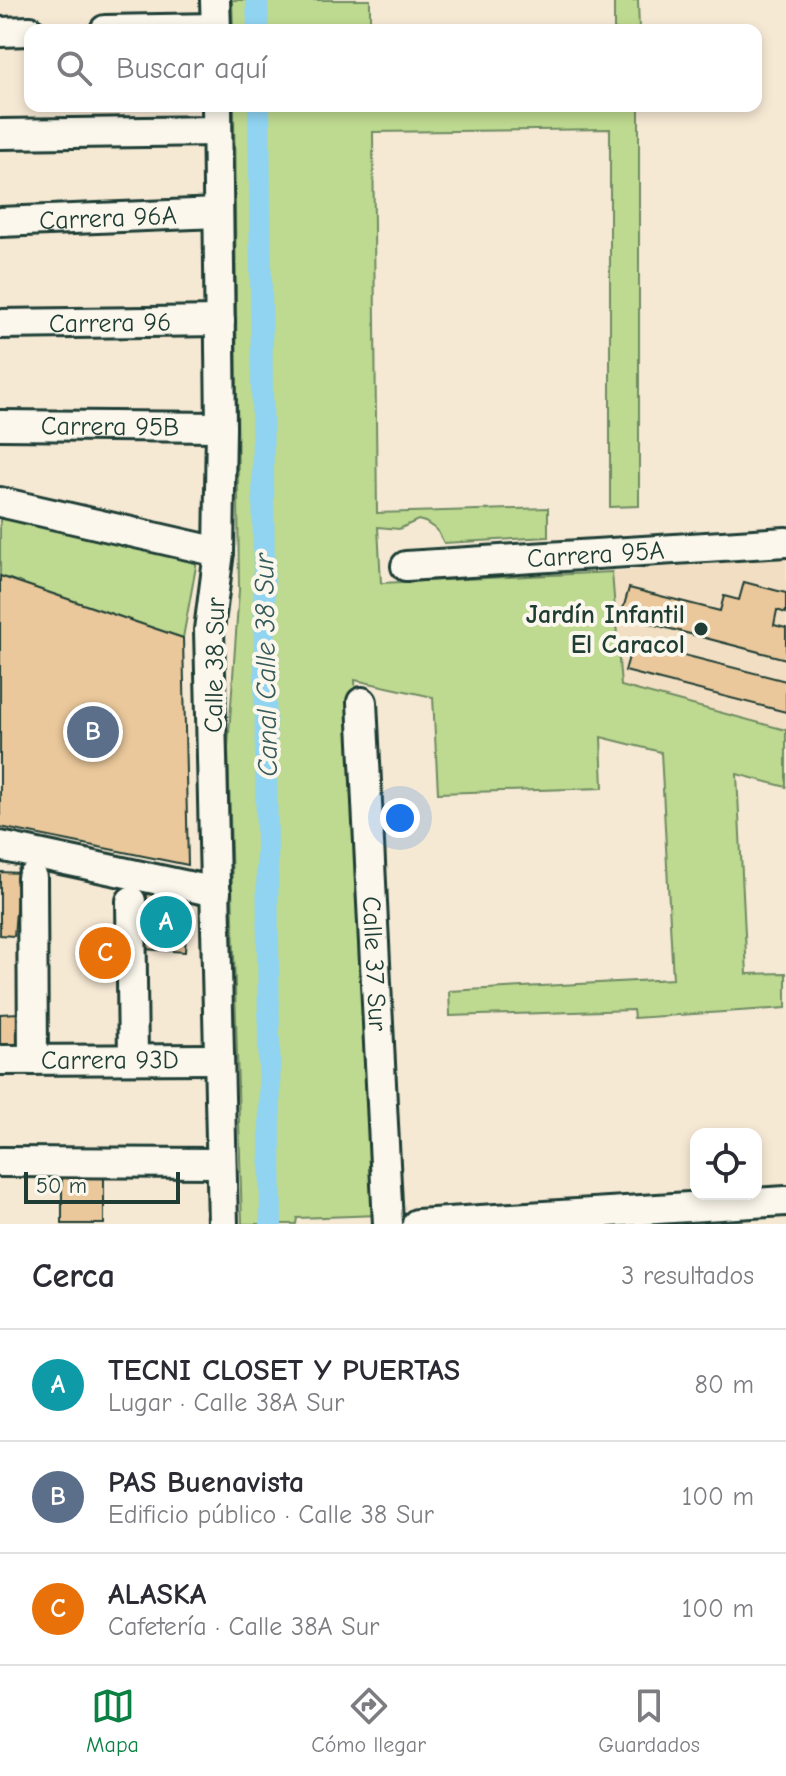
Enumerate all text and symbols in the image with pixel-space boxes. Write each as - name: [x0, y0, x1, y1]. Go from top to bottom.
- search box: [24, 24, 762, 112]
- icon: search: [52, 46, 96, 90]
- text: Buscar aquí: [116, 51, 267, 86]
- street label: Carrera 96A: [39, 201, 177, 236]
- street label: Carrera 96: [49, 308, 171, 339]
- street label: Carrera 95B: [41, 411, 179, 443]
- street label: Carrera 95A: [526, 536, 665, 574]
- water label: Canal Calle 38 Sur: [248, 551, 284, 777]
- street label: Calle 38 Sur: [199, 596, 231, 733]
- place label: Jardín Infantil El Caracol: [526, 600, 685, 660]
- marker: Jardín Infantil El Caracol: [692, 620, 710, 638]
- pin: B: [67, 702, 119, 762]
- your location: [380, 798, 420, 838]
- pin: A: [140, 892, 192, 952]
- street label: Calle 37 Sur: [356, 896, 392, 1032]
- pin: C: [79, 923, 131, 983]
- street label: Carrera 93D: [41, 1045, 179, 1076]
- map controls: [690, 1128, 762, 1200]
- button: locate: [690, 1128, 762, 1200]
- scale bar: [24, 1168, 180, 1204]
- text: 50 m: [36, 1173, 87, 1199]
- text: Cerca: [32, 1256, 115, 1296]
- text: 3 resultados: [621, 1261, 754, 1291]
- text: TECNI CLOSET Y PUERTAS: [108, 1353, 460, 1388]
- text: A: [51, 1370, 65, 1400]
- text: 80 m: [695, 1370, 754, 1400]
- text: Lugar · Calle 38A Sur: [108, 1388, 344, 1418]
- text: PAS Buenavista: [108, 1465, 304, 1500]
- text: B: [50, 1482, 66, 1512]
- text: 100 m: [682, 1482, 754, 1512]
- text: Edificio público · Calle 38 Sur: [108, 1500, 434, 1530]
- text: ALASKA: [108, 1577, 206, 1612]
- text: C: [50, 1594, 66, 1624]
- text: 100 m: [682, 1594, 754, 1624]
- text: Cafetería · Calle 38A Sur: [108, 1612, 379, 1642]
- tab: Mapa: [86, 1684, 139, 1758]
- tab: Cómo llegar: [311, 1684, 426, 1758]
- tab: Guardados: [598, 1684, 700, 1758]

